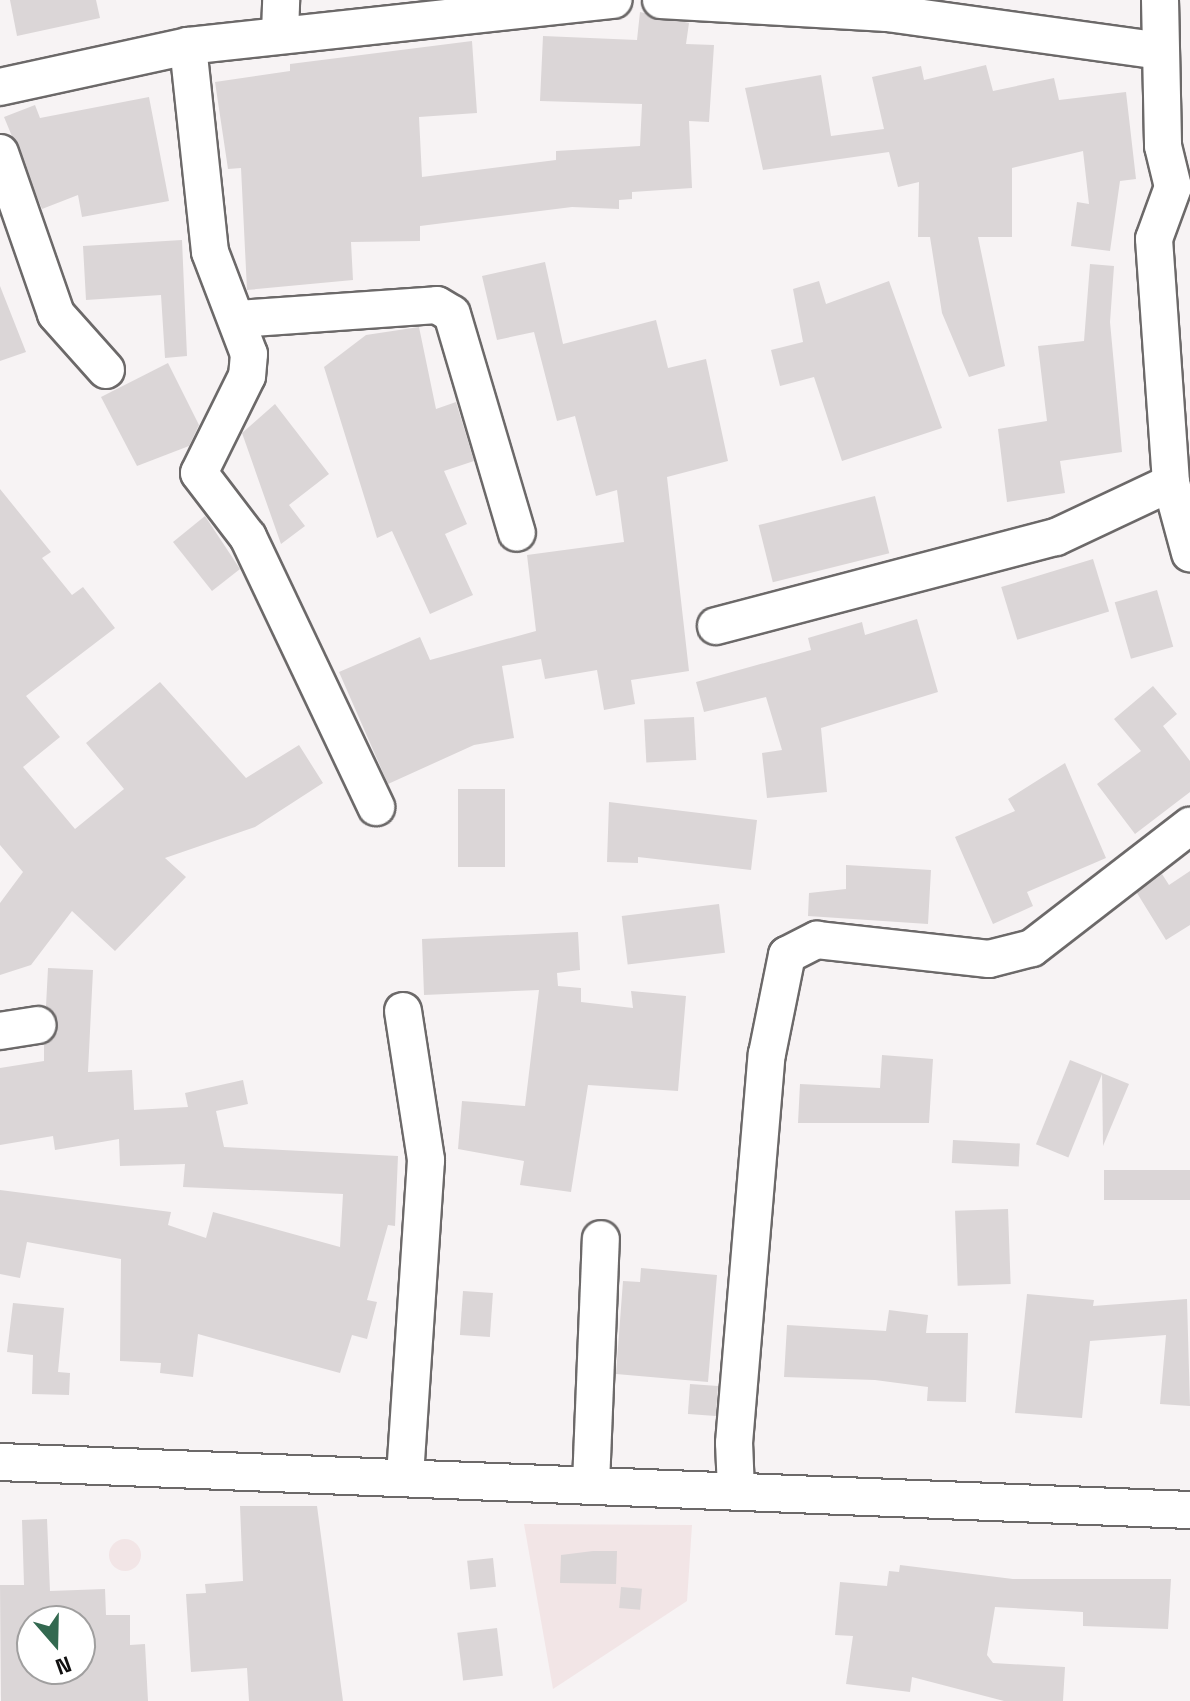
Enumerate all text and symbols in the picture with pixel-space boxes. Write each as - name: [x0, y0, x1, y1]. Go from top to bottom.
- north arrow: [16, 1605, 96, 1685]
- text: N: [52, 1650, 75, 1681]

